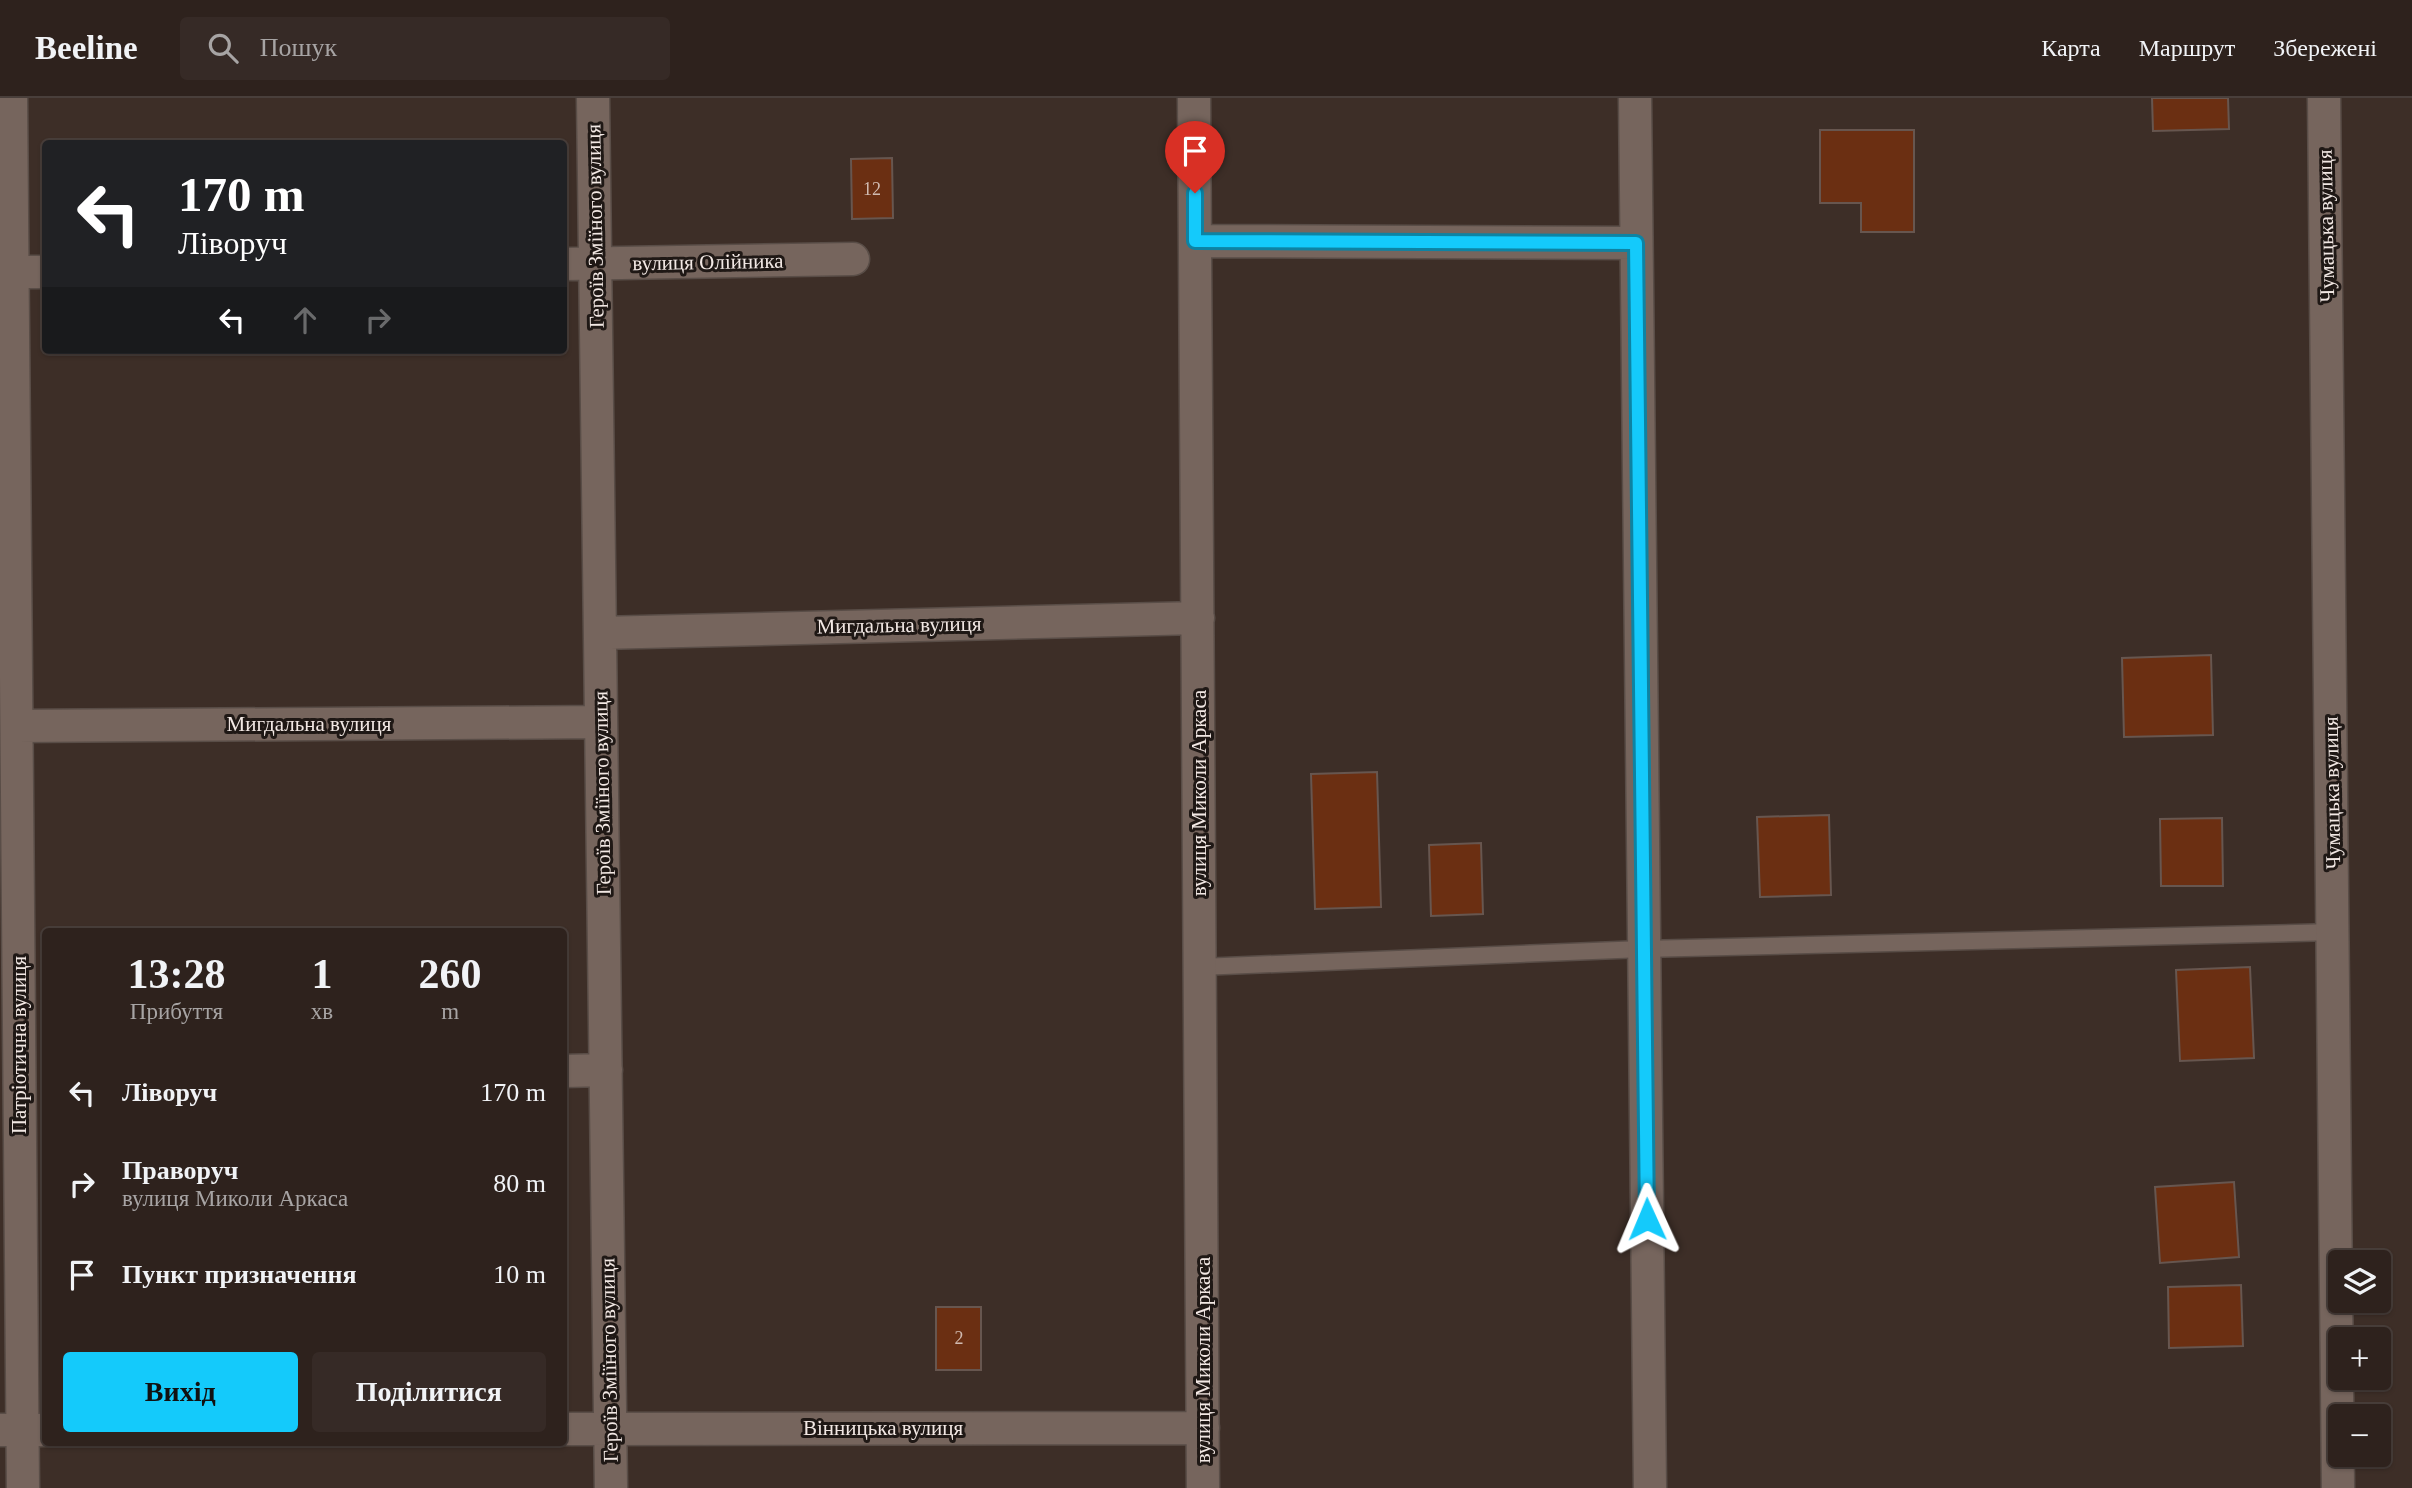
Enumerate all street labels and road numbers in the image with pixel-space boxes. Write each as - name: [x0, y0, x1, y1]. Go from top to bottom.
- street label: Героїв Зміїного вулиця: [581, 123, 609, 328]
- street label: Чумацька вулиця: [2313, 149, 2339, 303]
- street label: вулиця Олійника: [632, 249, 784, 275]
- street label: Мигдальна вулиця: [816, 612, 982, 638]
- street label: вулиця Миколи Аркаса: [1187, 689, 1211, 896]
- street label: Героїв Зміїного вулиця: [588, 690, 616, 895]
- street label: Мигдальна вулиця: [227, 712, 392, 736]
- street label: Чумацька вулиця: [2319, 716, 2345, 870]
- street label: Патріотична вулиця: [7, 956, 31, 1134]
- street label: вулиця Миколи Аркаса: [1191, 1256, 1215, 1463]
- street label: Героїв Зміїного вулиця: [595, 1257, 623, 1462]
- street label: Вінницька вулиця: [803, 1416, 963, 1440]

